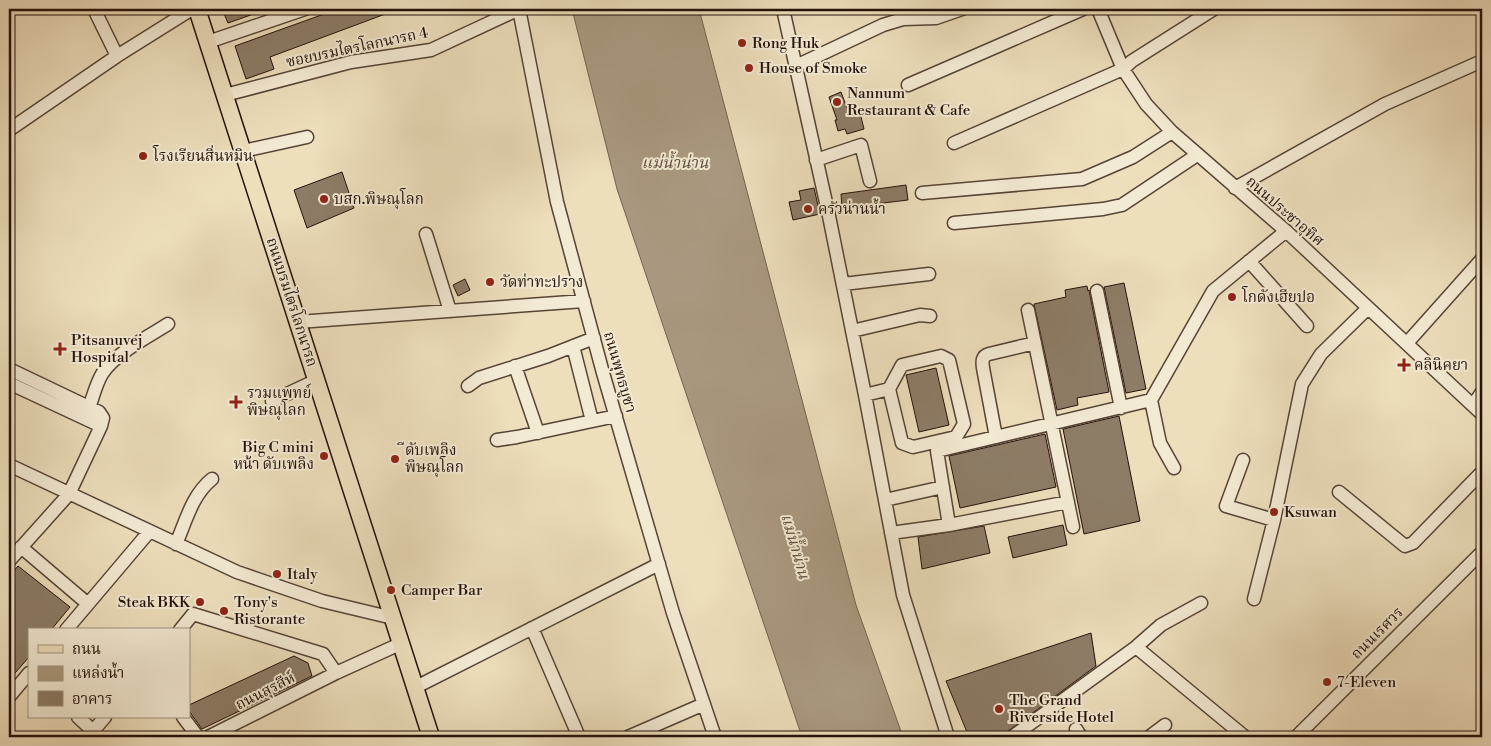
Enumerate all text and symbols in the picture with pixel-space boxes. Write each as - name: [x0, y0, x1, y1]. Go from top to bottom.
- street label: ซอยบรมไตรโลกนารถ 4: [284, 21, 430, 72]
- place label: Rong Huk: [752, 34, 820, 53]
- marker: Rong Huk: [736, 37, 748, 49]
- place label: House of Smoke: [759, 59, 867, 78]
- marker: House of Smoke: [743, 62, 755, 74]
- place label: Nannum Restaurant & Cafe: [847, 84, 970, 120]
- marker: Nannum Restaurant & Cafe: [831, 96, 843, 108]
- place label: โรงเรียนสิ่นหมิน: [152, 145, 253, 166]
- marker: โรงเรียนสิ่นหมิน: [137, 150, 149, 162]
- water label: แม่น้ำน่าน: [641, 151, 709, 173]
- street label: ถนนประชาอุทิศ: [1241, 172, 1328, 251]
- place label: บสก.พิษณุโลก: [334, 188, 424, 210]
- marker: บสก.พิษณุโลก: [318, 193, 330, 205]
- place label: ครัวน่านน้ำ: [818, 198, 886, 219]
- marker: ครัวน่านน้ำ: [802, 203, 814, 215]
- street label: ถนนบรมไตรโลกนารถ: [262, 234, 323, 369]
- place label: วัดท่าทะปราง: [500, 273, 583, 292]
- marker: วัดท่าทะปราง: [484, 276, 496, 288]
- place label: โกดังเฮียปอ: [1241, 286, 1315, 307]
- marker: โกดังเฮียปอ: [1226, 291, 1238, 303]
- street label: ถนนพุทธบูชา: [598, 329, 640, 415]
- place label: Pitsanuvej Hospital: [71, 331, 143, 367]
- marker: Pitsanuvej Hospital: [53, 342, 67, 356]
- place label: คลินิคยา: [1414, 356, 1468, 375]
- marker: คลินิคยา: [1398, 359, 1410, 371]
- place label: รวมแพทย์ พิษณุโลก: [247, 383, 311, 421]
- marker: รวมแพทย์ พิษณุโลก: [229, 395, 243, 409]
- place label: Big C mini หน้า ดับเพลิง: [233, 438, 314, 474]
- place label: ีดับเพลิง พิษณุโลก: [397, 441, 464, 478]
- marker: Big C mini หน้า ดับเพลิง: [318, 450, 330, 462]
- marker: ีดับเพลิง พิษณุโลก: [389, 453, 401, 465]
- place label: Ksuwan: [1284, 503, 1337, 522]
- marker: Ksuwan: [1268, 506, 1280, 518]
- water label: แม่น้ำน่าน: [776, 511, 816, 582]
- place label: Italy: [287, 565, 318, 584]
- marker: Italy: [271, 568, 283, 580]
- place label: Camper Bar: [401, 581, 483, 600]
- marker: Camper Bar: [385, 584, 397, 596]
- place label: Steak BKK: [118, 593, 191, 612]
- place label: Tony's Ristorante: [234, 593, 305, 629]
- marker: Steak BKK: [194, 596, 206, 608]
- street label: ถนนเรศวร: [1347, 603, 1408, 664]
- marker: Tony's Ristorante: [218, 605, 230, 617]
- legend: [28, 628, 190, 718]
- text: ถนน: [72, 640, 101, 659]
- text: แหล่งน้ำ: [72, 662, 124, 683]
- street label: ถนนสุรสีห์: [232, 667, 299, 715]
- place label: 7-Eleven: [1337, 673, 1396, 692]
- marker: 7-Eleven: [1321, 676, 1333, 688]
- text: อาคาร: [72, 690, 112, 709]
- place label: The Grand Riverside Hotel: [1009, 691, 1114, 727]
- marker: The Grand Riverside Hotel: [993, 703, 1005, 715]

